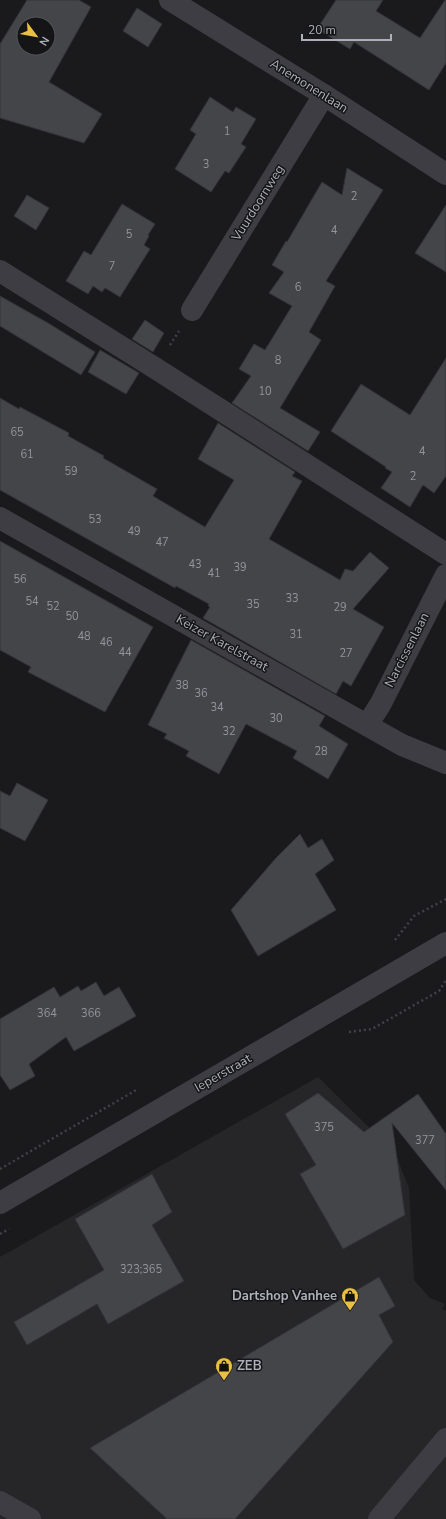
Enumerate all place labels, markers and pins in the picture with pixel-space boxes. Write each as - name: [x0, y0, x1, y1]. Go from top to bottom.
- shop icon: Dartshop Vanhee: [340, 1286, 360, 1311]
- place label: Dartshop Vanhee: [232, 1287, 337, 1305]
- shop icon: ZEB: [214, 1356, 234, 1381]
- place label: ZEB: [237, 1357, 262, 1375]

